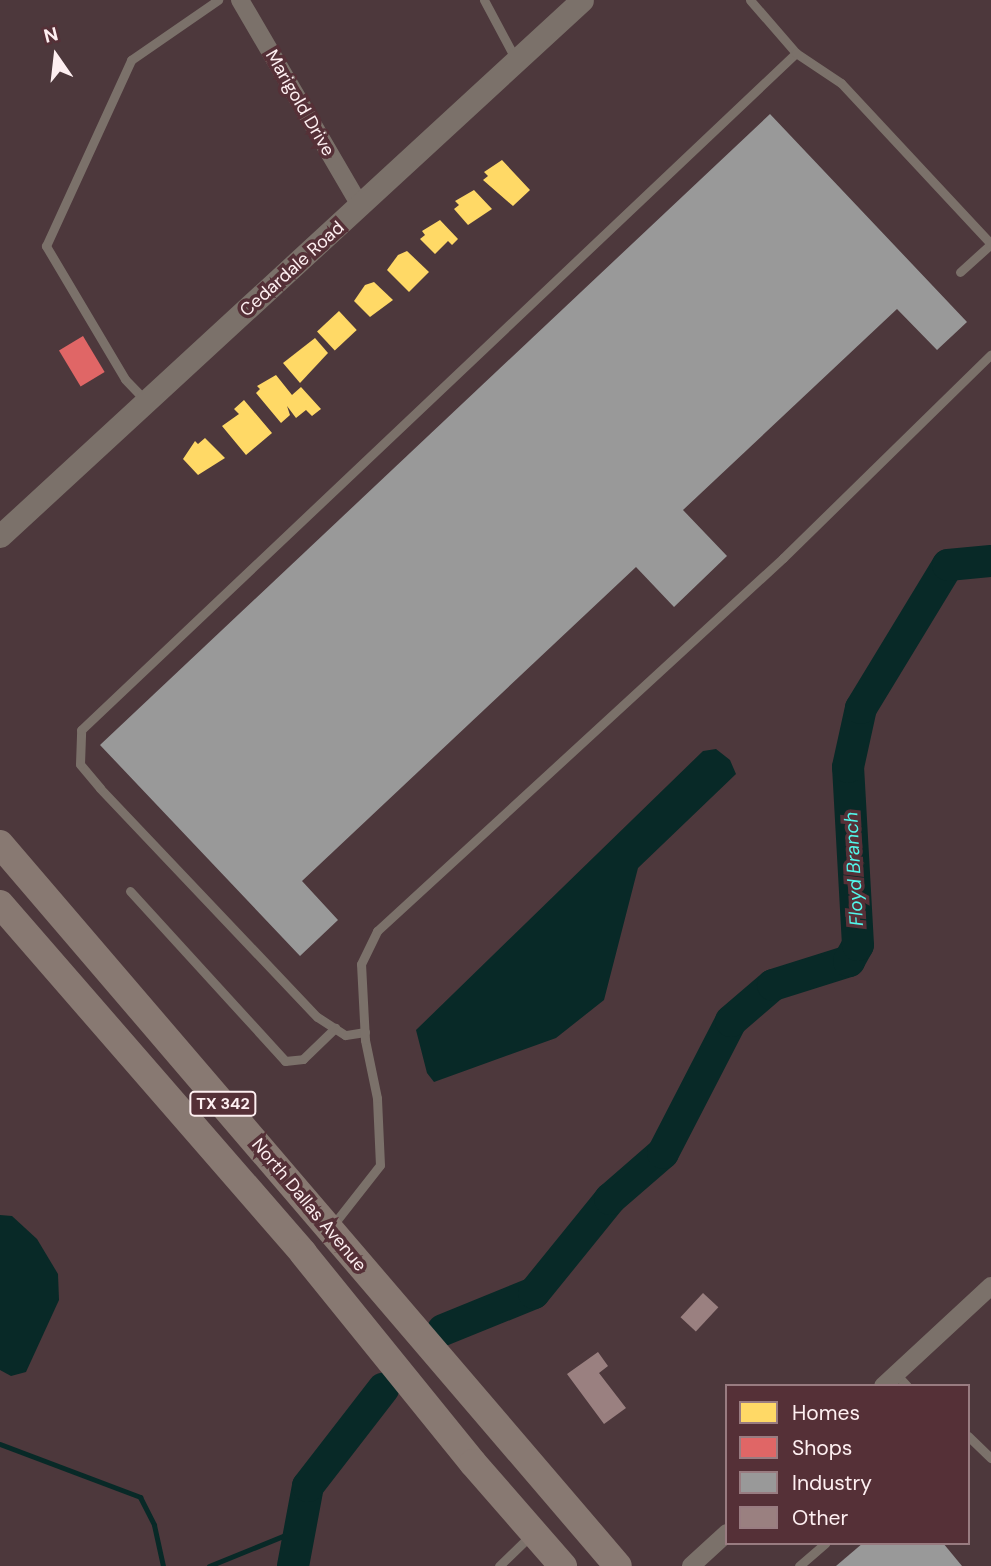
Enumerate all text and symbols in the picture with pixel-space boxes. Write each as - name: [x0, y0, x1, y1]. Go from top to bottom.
- north arrow: [21, 21, 91, 91]
- text: N: [41, 21, 61, 49]
- street label: Marigold Drive: [261, 46, 339, 160]
- street label: Cedardale Road: [236, 217, 348, 321]
- water label: Floyd Branch: [840, 811, 868, 927]
- road number: TX 342: [188, 1092, 258, 1116]
- street label: North Dallas Avenue: [247, 1134, 371, 1276]
- legend: [725, 1384, 970, 1545]
- text: Homes: [792, 1399, 860, 1427]
- text: Shops: [792, 1434, 852, 1462]
- text: Industry: [792, 1469, 872, 1497]
- text: Other: [792, 1504, 848, 1532]

